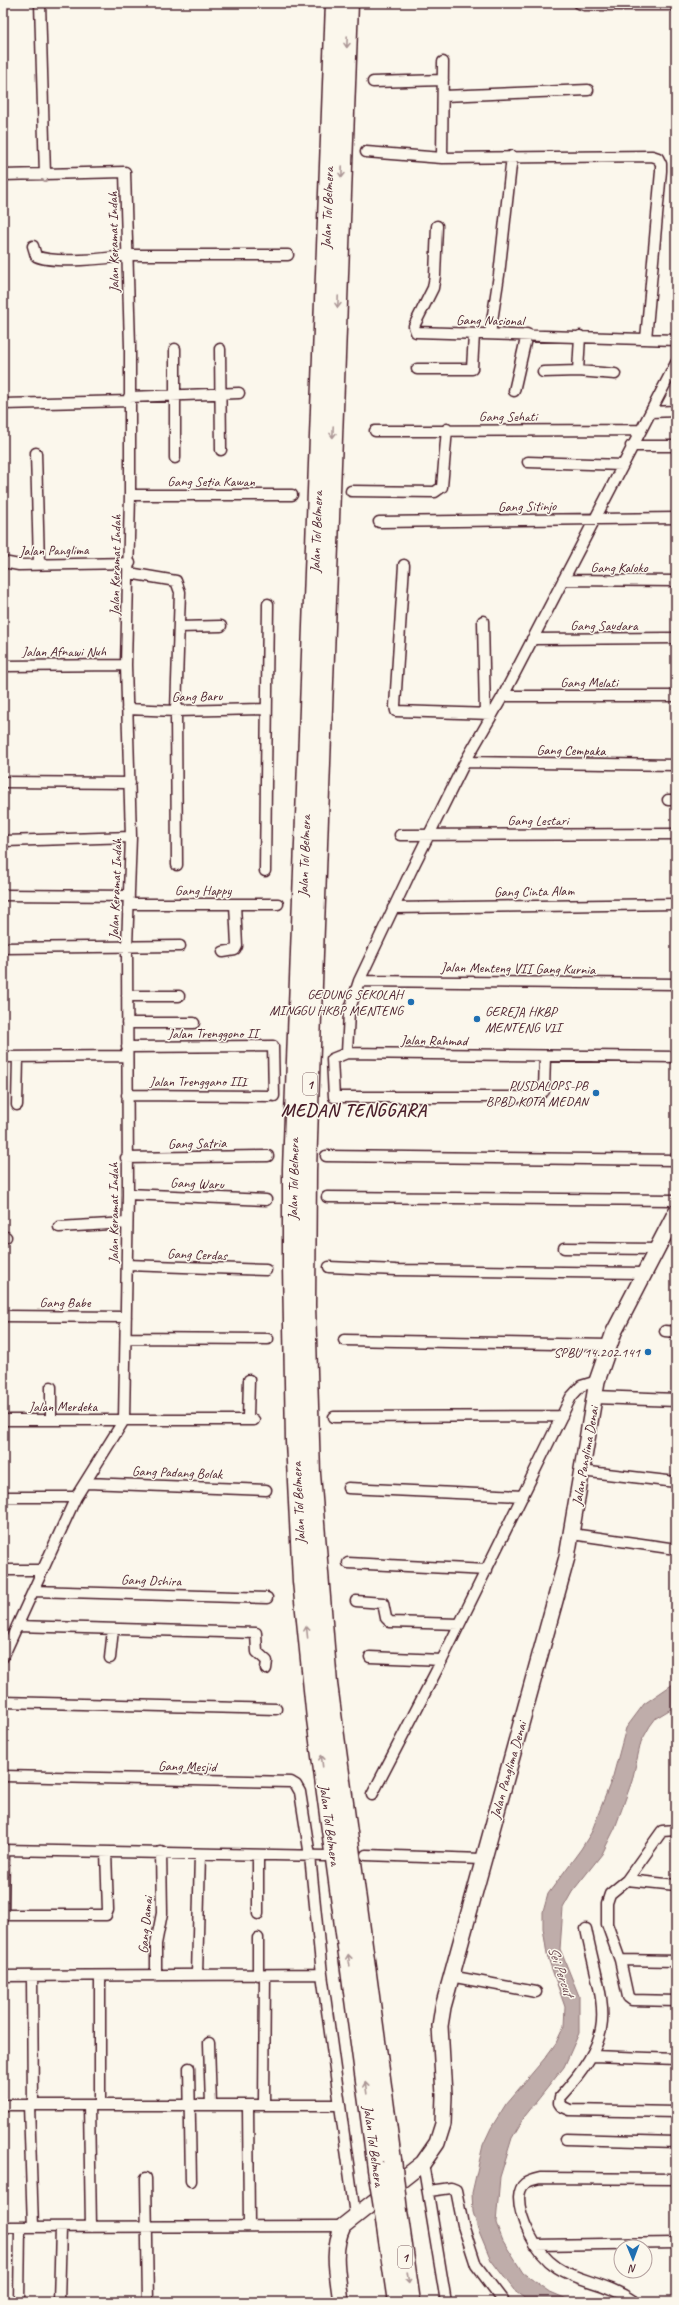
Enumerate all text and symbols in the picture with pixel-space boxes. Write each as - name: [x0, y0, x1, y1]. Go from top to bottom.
- one-way arrow: [344, 35, 351, 48]
- one-way arrow: [339, 165, 346, 178]
- street label: Jalan Tol Belmera: [318, 166, 337, 250]
- street label: Jalan Keramat Indah: [104, 191, 123, 294]
- one-way arrow: [334, 295, 341, 308]
- street label: Gang Nasional: [456, 311, 527, 330]
- street label: Gang Sehati: [479, 408, 540, 425]
- one-way arrow: [329, 425, 337, 438]
- street label: Gang Setia Kawan: [167, 473, 255, 490]
- street label: Jalan Tol Belmera: [307, 490, 326, 574]
- street label: Gang Sitinjo: [498, 497, 557, 516]
- street label: Jalan Keramat Indah: [106, 514, 125, 617]
- street label: Jalan Panglima: [18, 541, 90, 560]
- street label: Gang Kaloko: [590, 559, 649, 576]
- street label: Gang Saudara: [570, 617, 639, 634]
- street label: Jalan Afnawi Nuh: [21, 643, 107, 660]
- street label: Gang Melati: [560, 674, 620, 691]
- street label: Gang Baru: [172, 688, 223, 705]
- street label: Gang Cempaka: [536, 741, 607, 760]
- street label: Gang Lestari: [508, 812, 571, 829]
- street label: Jalan Tol Belmera: [295, 814, 314, 898]
- street label: Jalan Keramat Indah: [105, 838, 126, 941]
- street label: Gang Happy: [175, 882, 232, 899]
- street label: Gang Cinta Alam: [494, 882, 575, 901]
- street label: Jalan Menteng VII Gang Kurnia: [440, 959, 596, 978]
- place label: GEDUNG SEKOLAH MINGGU HKBP MENTENG: [269, 986, 405, 1019]
- marker: GEDUNG SEKOLAH MINGGU HKBP MENTENG: [406, 997, 416, 1007]
- place label: GEREJA HKBP MENTENG VII: [485, 1003, 565, 1036]
- marker: GEREJA HKBP MENTENG VII: [472, 1014, 482, 1024]
- street label: Jalan Trenggono II: [167, 1025, 262, 1042]
- street label: Jalan Rahmad: [400, 1031, 470, 1050]
- street label: Jalan Trenggano III: [148, 1073, 250, 1090]
- road number: 1: [303, 1073, 317, 1095]
- place label: PUSDALOPS-PB BPBD KOTA MEDAN: [486, 1077, 590, 1110]
- marker: PUSDALOPS-PB BPBD KOTA MEDAN: [591, 1088, 601, 1098]
- district label: MEDAN TENGGARA: [281, 1099, 428, 1121]
- street label: Gang Satria: [168, 1134, 227, 1153]
- street label: Jalan Tol Belmera: [284, 1137, 303, 1221]
- street label: Jalan Keramat Indah: [105, 1162, 122, 1265]
- street label: Gang Waru: [170, 1174, 225, 1193]
- street label: Gang Cerdas: [167, 1245, 228, 1264]
- street label: Gang Babe: [39, 1294, 92, 1311]
- place label: SPBU 14.202.141: [553, 1344, 641, 1361]
- marker: SPBU 14.202.141: [643, 1347, 653, 1357]
- street label: Jalan Merdeka: [28, 1398, 99, 1415]
- street label: Jalan Panglima Denai: [568, 1403, 603, 1508]
- street label: Jalan Tol Belmera: [288, 1460, 309, 1545]
- street label: Gang Padang Bolak: [132, 1462, 224, 1483]
- street label: Gang Dshira: [121, 1571, 183, 1590]
- one-way arrow: [303, 1626, 311, 1639]
- street label: Jalan Panglima Denai: [486, 1717, 531, 1822]
- one-way arrow: [318, 1755, 326, 1768]
- street label: Gang Mesjid: [158, 1757, 219, 1776]
- street label: Jalan Tol Belmera: [315, 1782, 344, 1868]
- street label: Gang Damai: [135, 1893, 157, 1954]
- water label: Sei Percut: [543, 1944, 579, 2002]
- one-way arrow: [345, 1953, 353, 1966]
- one-way arrow: [362, 2082, 370, 2095]
- street label: Jalan Tol Belmera: [359, 2103, 388, 2189]
- north arrow: [613, 2239, 653, 2279]
- road number: 1: [398, 2246, 412, 2268]
- text: N: [627, 2262, 637, 2276]
- one-way arrow: [404, 2271, 412, 2284]

